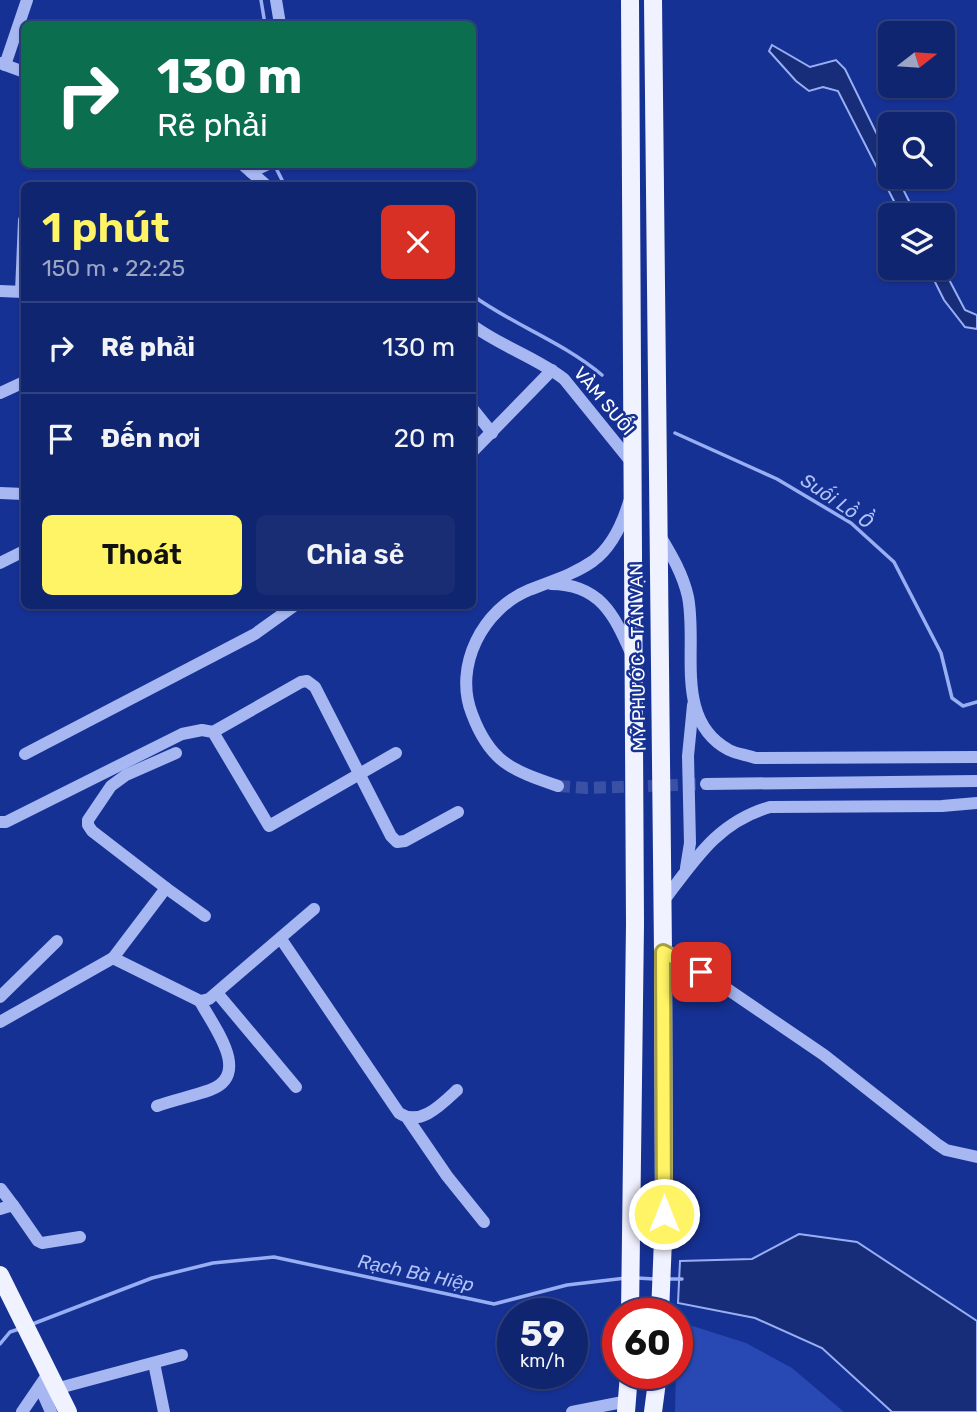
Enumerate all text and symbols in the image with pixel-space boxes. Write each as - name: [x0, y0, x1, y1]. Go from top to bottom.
- north arrow: [878, 21, 956, 98]
- map controls: [878, 21, 955, 280]
- text: 130 m: [157, 47, 302, 105]
- icon: right: [42, 49, 133, 140]
- text: Rẽ phải: [157, 106, 268, 144]
- button: search: [878, 112, 955, 189]
- text: 1 phút: [42, 203, 170, 253]
- button: layers: [878, 203, 955, 280]
- button: close: [381, 205, 455, 279]
- text: 150 m · 22:25: [42, 254, 185, 282]
- icon: right: [42, 329, 80, 367]
- text: Rẽ phải: [101, 332, 195, 363]
- text: 130 m: [382, 332, 455, 363]
- street label: VÀM SUỐI: [569, 360, 642, 440]
- icon: arrive: [42, 420, 80, 458]
- text: Đến nơi: [101, 423, 200, 454]
- text: 20 m: [394, 423, 455, 454]
- water label: Suối Lồ Ồ: [796, 466, 879, 534]
- button: Thoát: [42, 515, 242, 595]
- button: Chia sẻ: [256, 515, 455, 595]
- street label: MỸ PHƯỚC - TÂN VẠN: [625, 563, 651, 751]
- pin: [671, 942, 731, 1002]
- icon: arrive: [682, 953, 720, 991]
- position arrow: [627, 1177, 701, 1251]
- water label: Rạch Bà Hiệp: [356, 1249, 476, 1297]
- speed limit sign: 60: [602, 1298, 693, 1389]
- text: 59: [520, 1313, 565, 1355]
- text: km/h: [520, 1350, 565, 1372]

